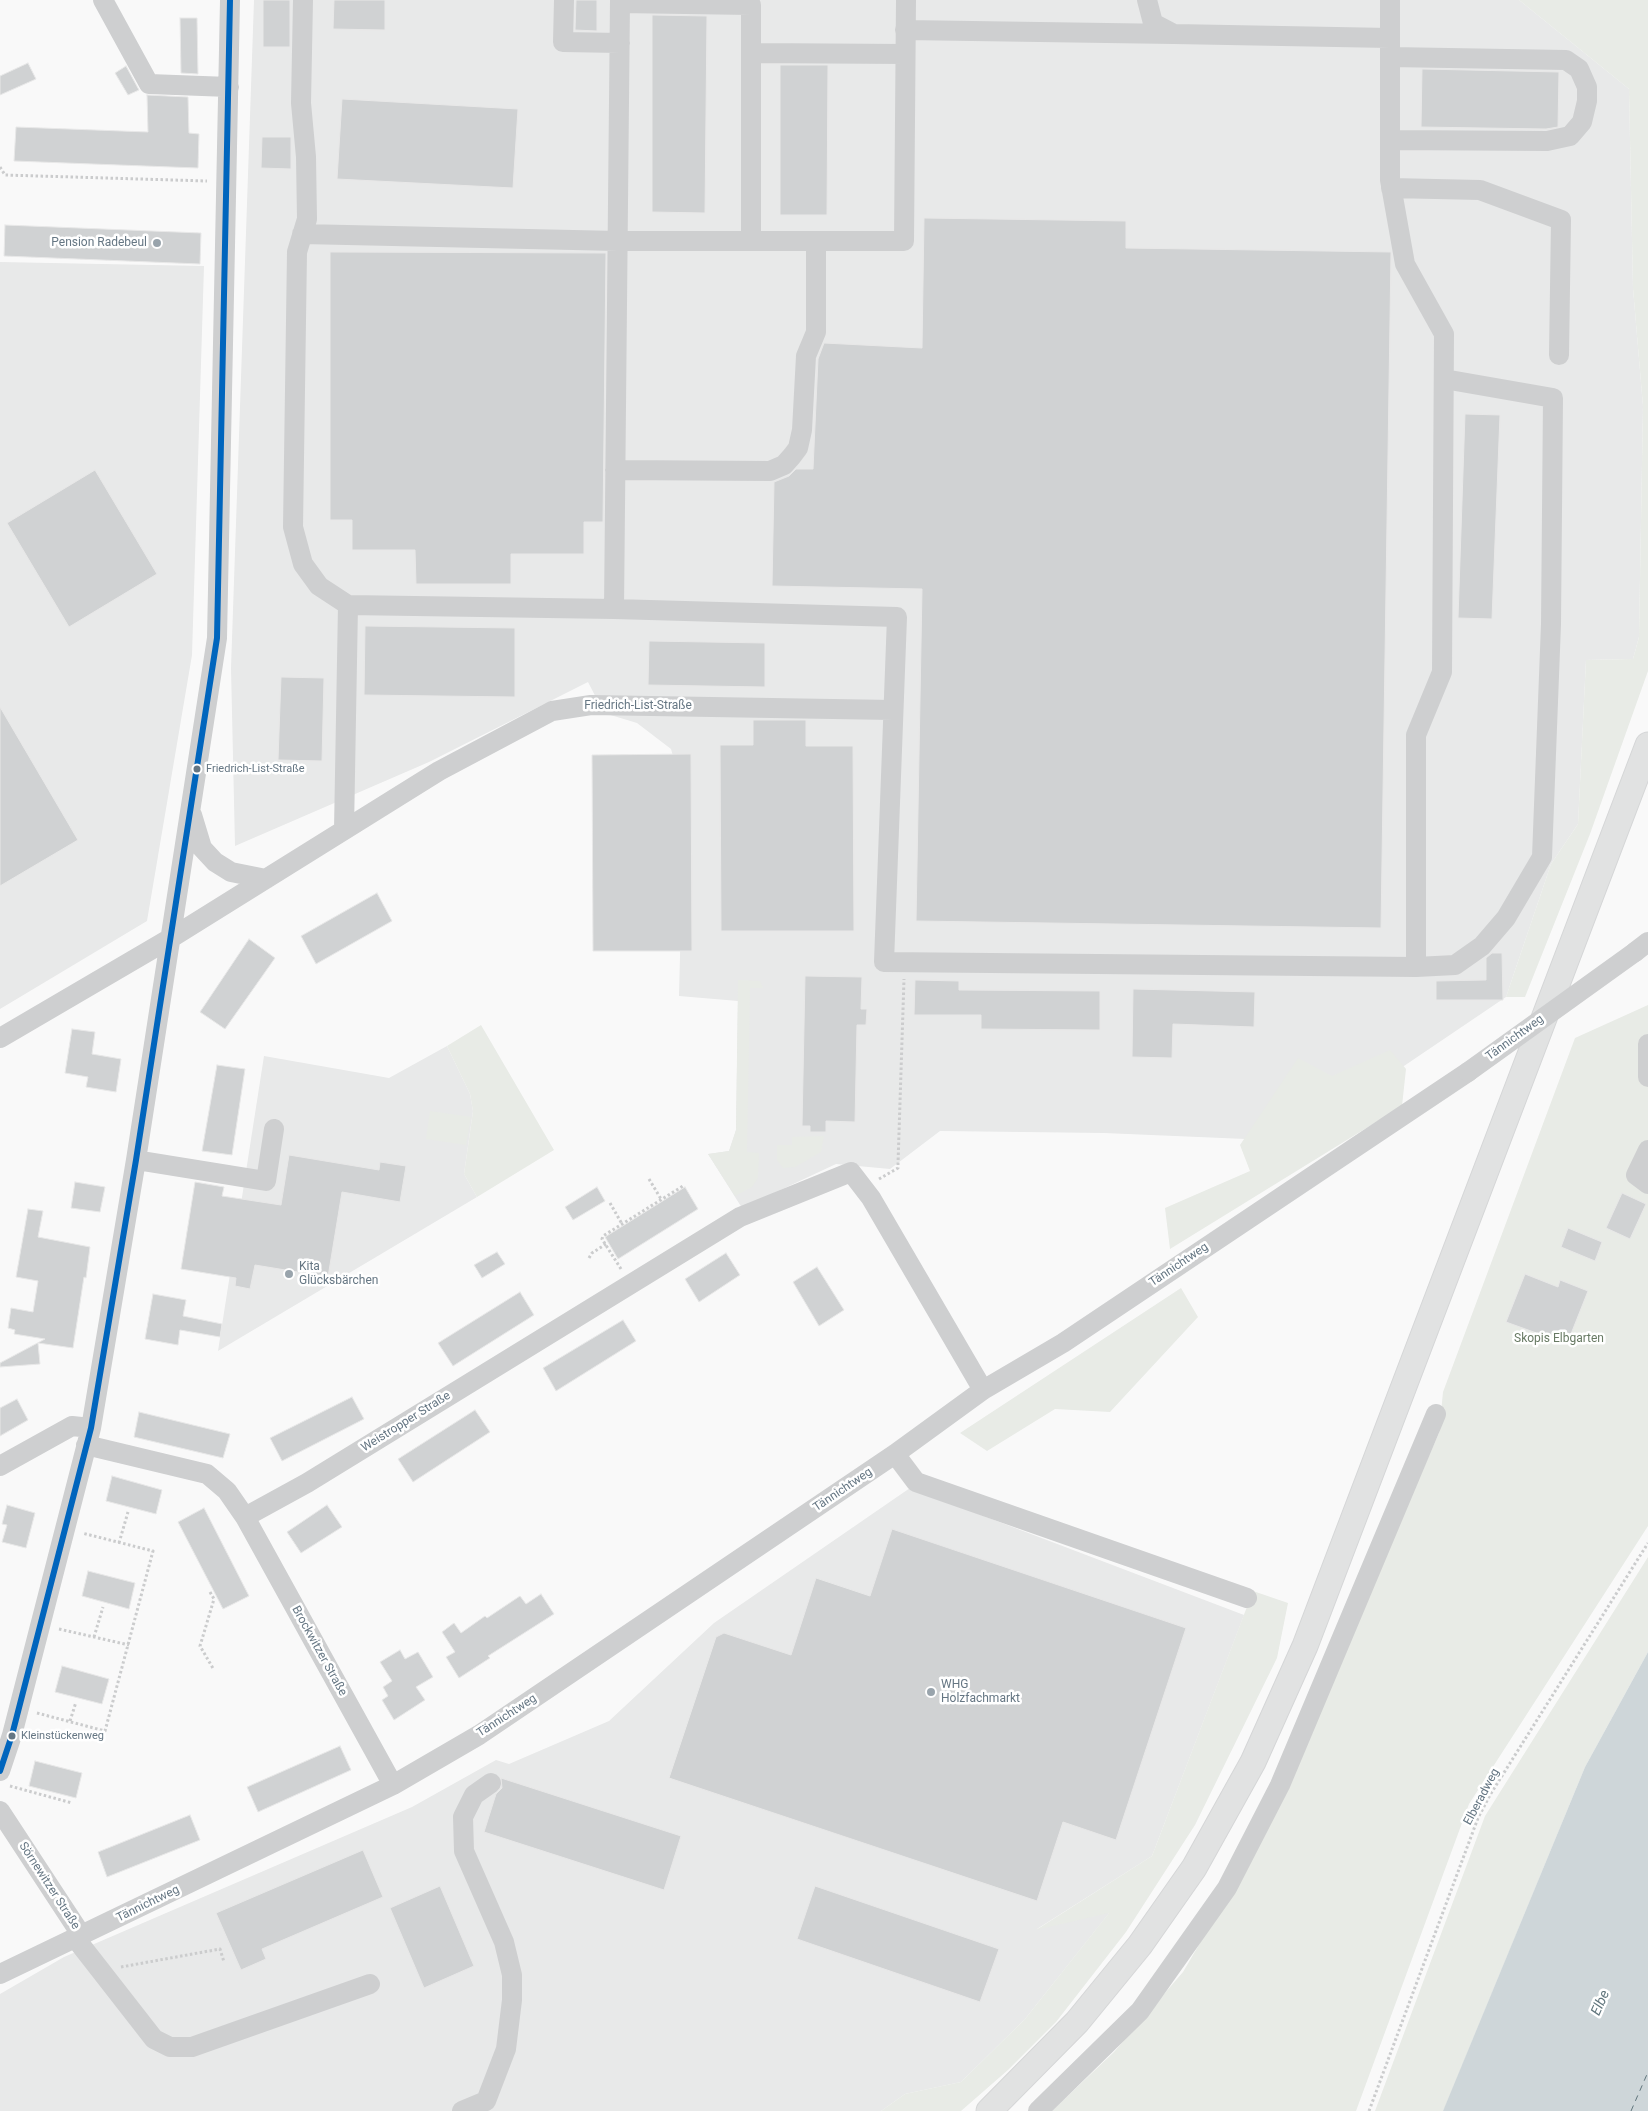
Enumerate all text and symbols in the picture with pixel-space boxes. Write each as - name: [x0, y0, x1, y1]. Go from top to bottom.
- place label: Pension Radebeul: [51, 236, 147, 250]
- marker: Pension Radebeul: [151, 237, 163, 249]
- street label: Friedrich-List-Straße: [584, 699, 692, 713]
- place label: Friedrich-List-Straße: [206, 762, 305, 776]
- marker: Friedrich-List-Straße: [192, 764, 202, 774]
- street label: Tännichtweg: [1483, 1012, 1547, 1064]
- street label: Tännichtweg: [1147, 1240, 1211, 1290]
- place label: Kita Glücksbärchen: [299, 1260, 378, 1288]
- marker: Kita Glücksbärchen: [283, 1268, 295, 1280]
- park label: Skopis Elbgarten: [1514, 1332, 1604, 1346]
- street label: Weistropper Straße: [359, 1389, 453, 1455]
- street label: Tännichtweg: [811, 1465, 875, 1515]
- street label: Brockwitzer Straße: [288, 1603, 350, 1699]
- place label: WHG Holzfachmarkt: [941, 1678, 1020, 1706]
- marker: WHG Holzfachmarkt: [925, 1686, 937, 1698]
- street label: Tännichtweg: [475, 1691, 539, 1741]
- place label: Kleinstückenweg: [21, 1729, 104, 1743]
- marker: Kleinstückenweg: [7, 1731, 17, 1741]
- street label: Elberadweg: [1461, 1766, 1503, 1828]
- street label: Sörnewitzer Straße: [15, 1840, 83, 1932]
- street label: Tännichtweg: [114, 1883, 182, 1925]
- water label: Elbe: [1588, 1988, 1614, 2018]

